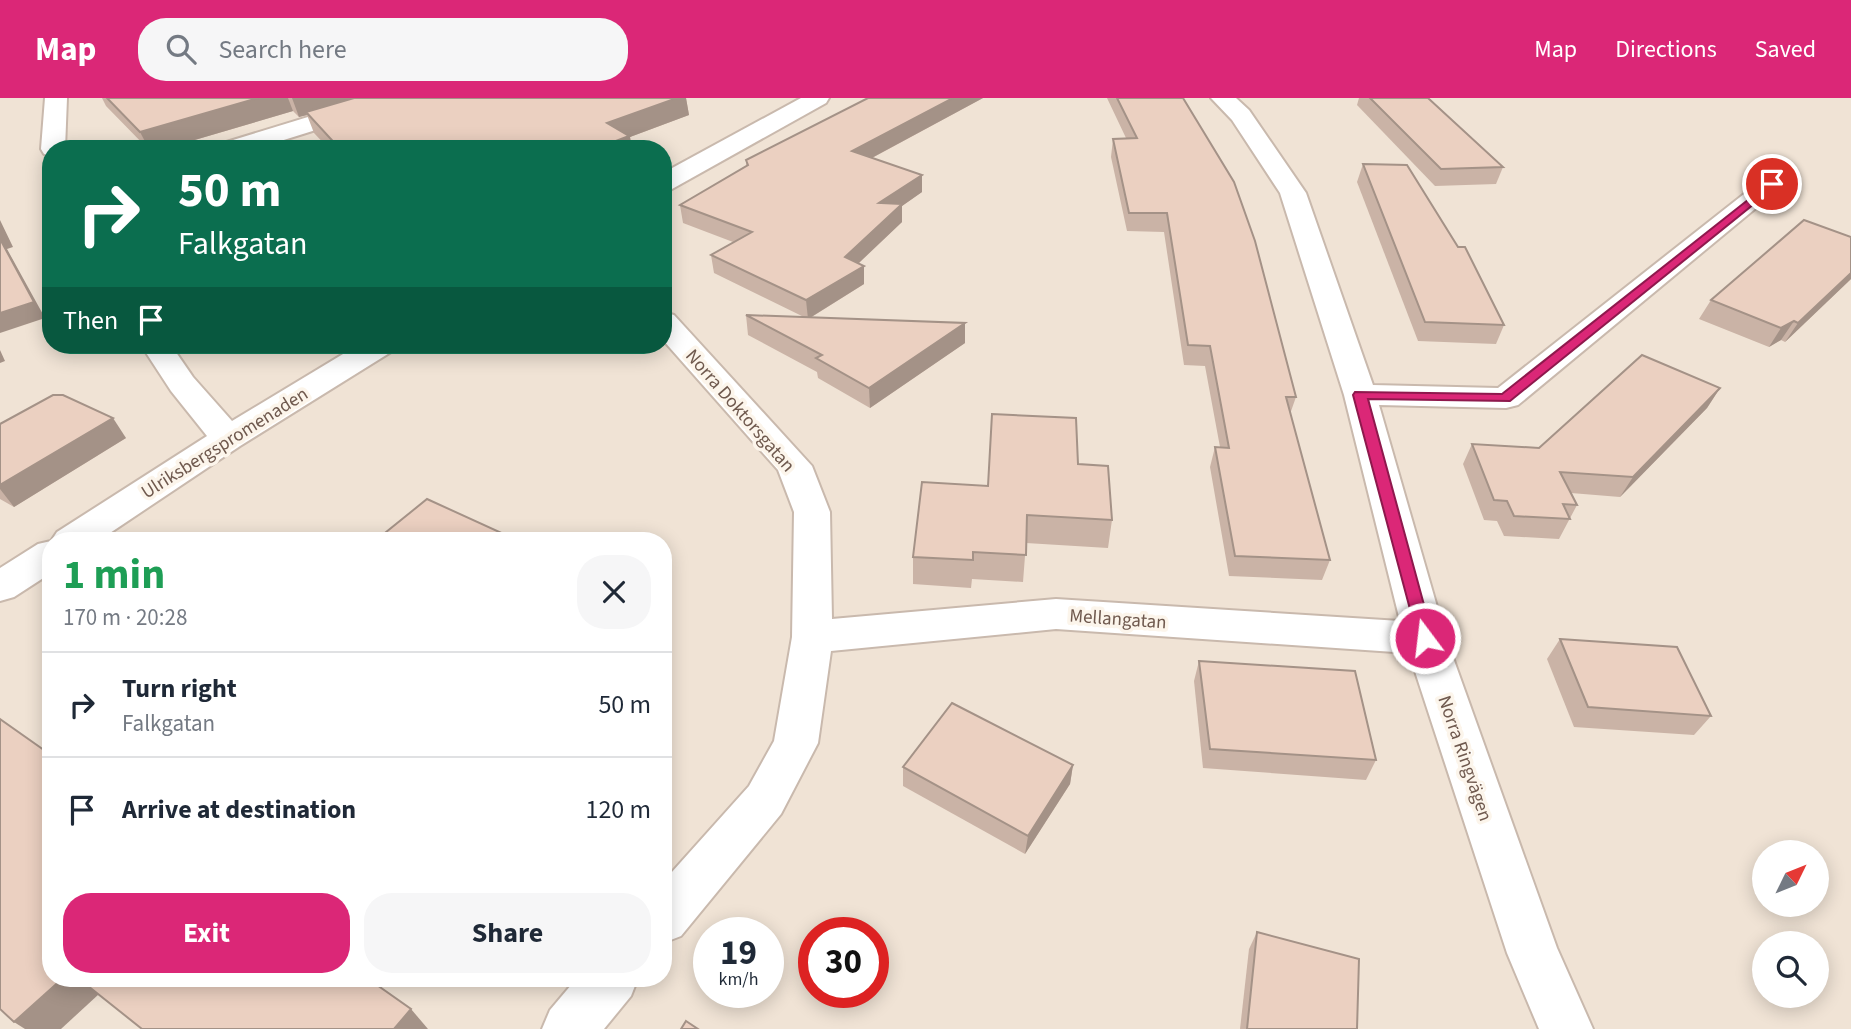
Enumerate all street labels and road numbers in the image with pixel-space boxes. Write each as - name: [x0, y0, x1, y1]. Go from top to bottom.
- street label: Norra Doktorsgatan: [679, 344, 801, 478]
- street label: Ulriksbergspromenaden: [136, 381, 314, 506]
- street label: Mellangatan: [1068, 603, 1167, 636]
- street label: Norra Ringvägen: [1430, 692, 1499, 825]

